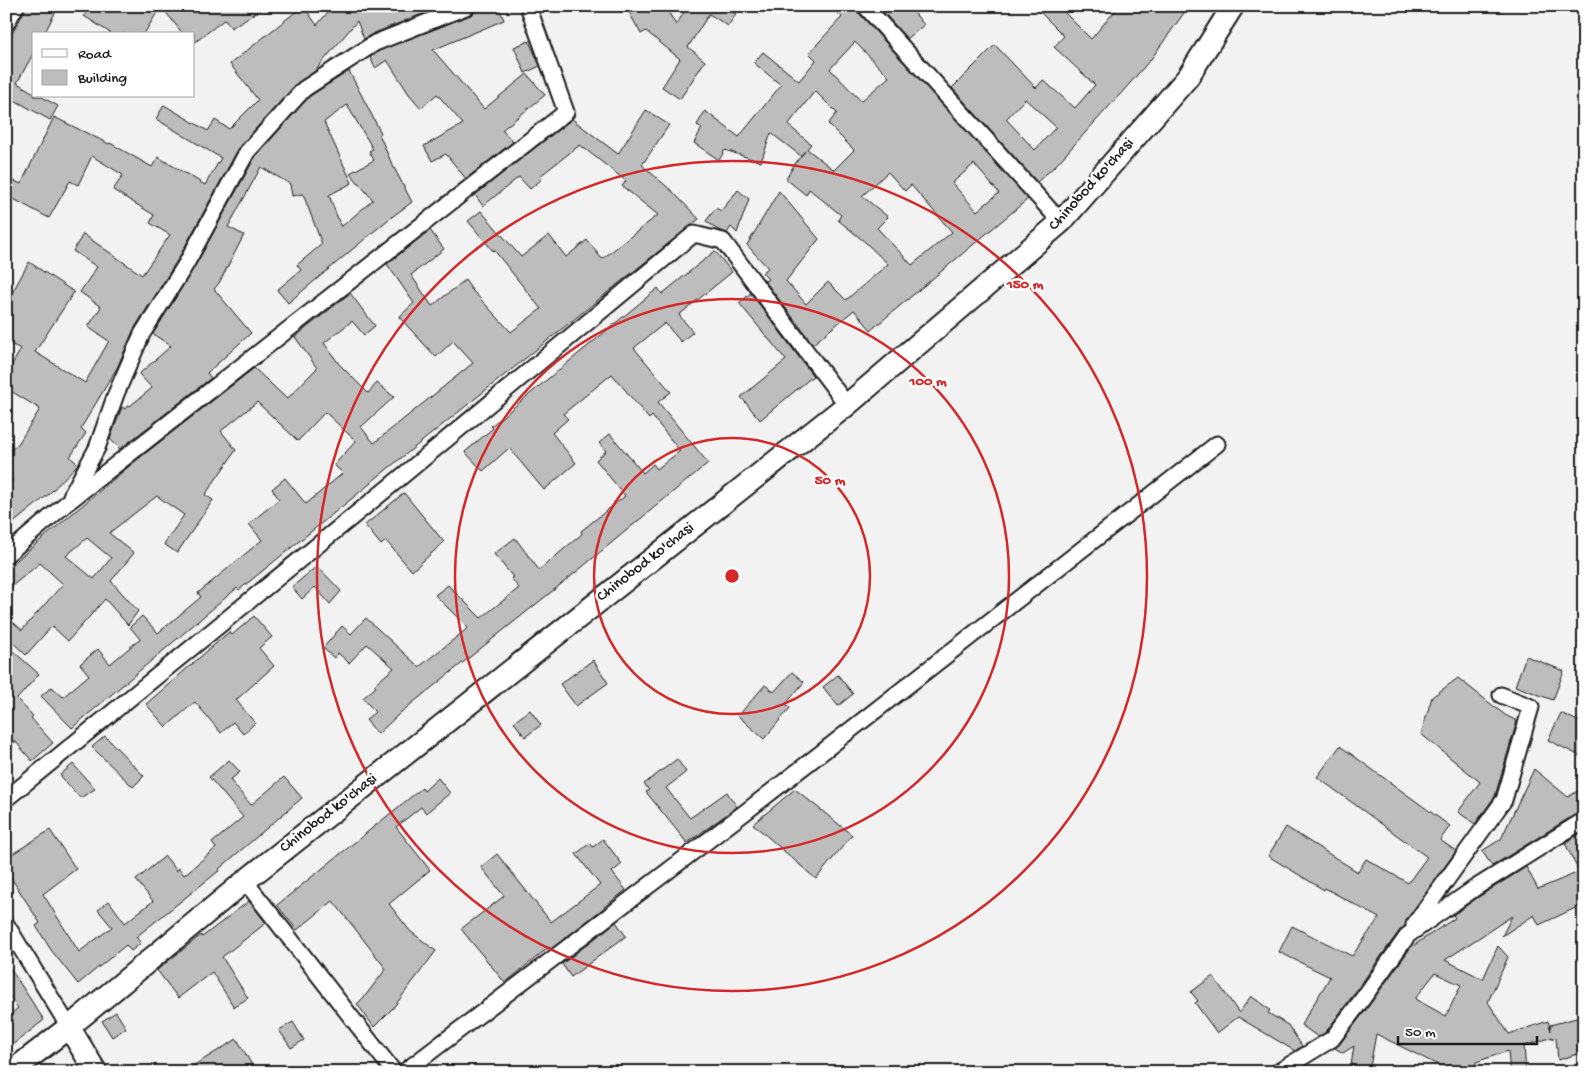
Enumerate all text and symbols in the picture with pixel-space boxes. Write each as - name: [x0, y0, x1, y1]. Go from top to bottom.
- legend: [32, 32, 195, 98]
- text: Road: [78, 46, 112, 64]
- text: Building: [77, 70, 127, 88]
- street label: Chinobod ko'chasi: [1045, 135, 1139, 235]
- text: 150 m: [1006, 276, 1044, 294]
- text: 100 m: [908, 373, 947, 391]
- text: 50 m: [815, 472, 846, 490]
- street label: Chinobod ko'chasi: [594, 519, 698, 607]
- centre of rings: [723, 567, 741, 585]
- street label: Chinobod ko'chasi: [277, 770, 381, 858]
- scale bar: [1398, 1013, 1536, 1045]
- text: 50 m: [1405, 1024, 1436, 1042]

